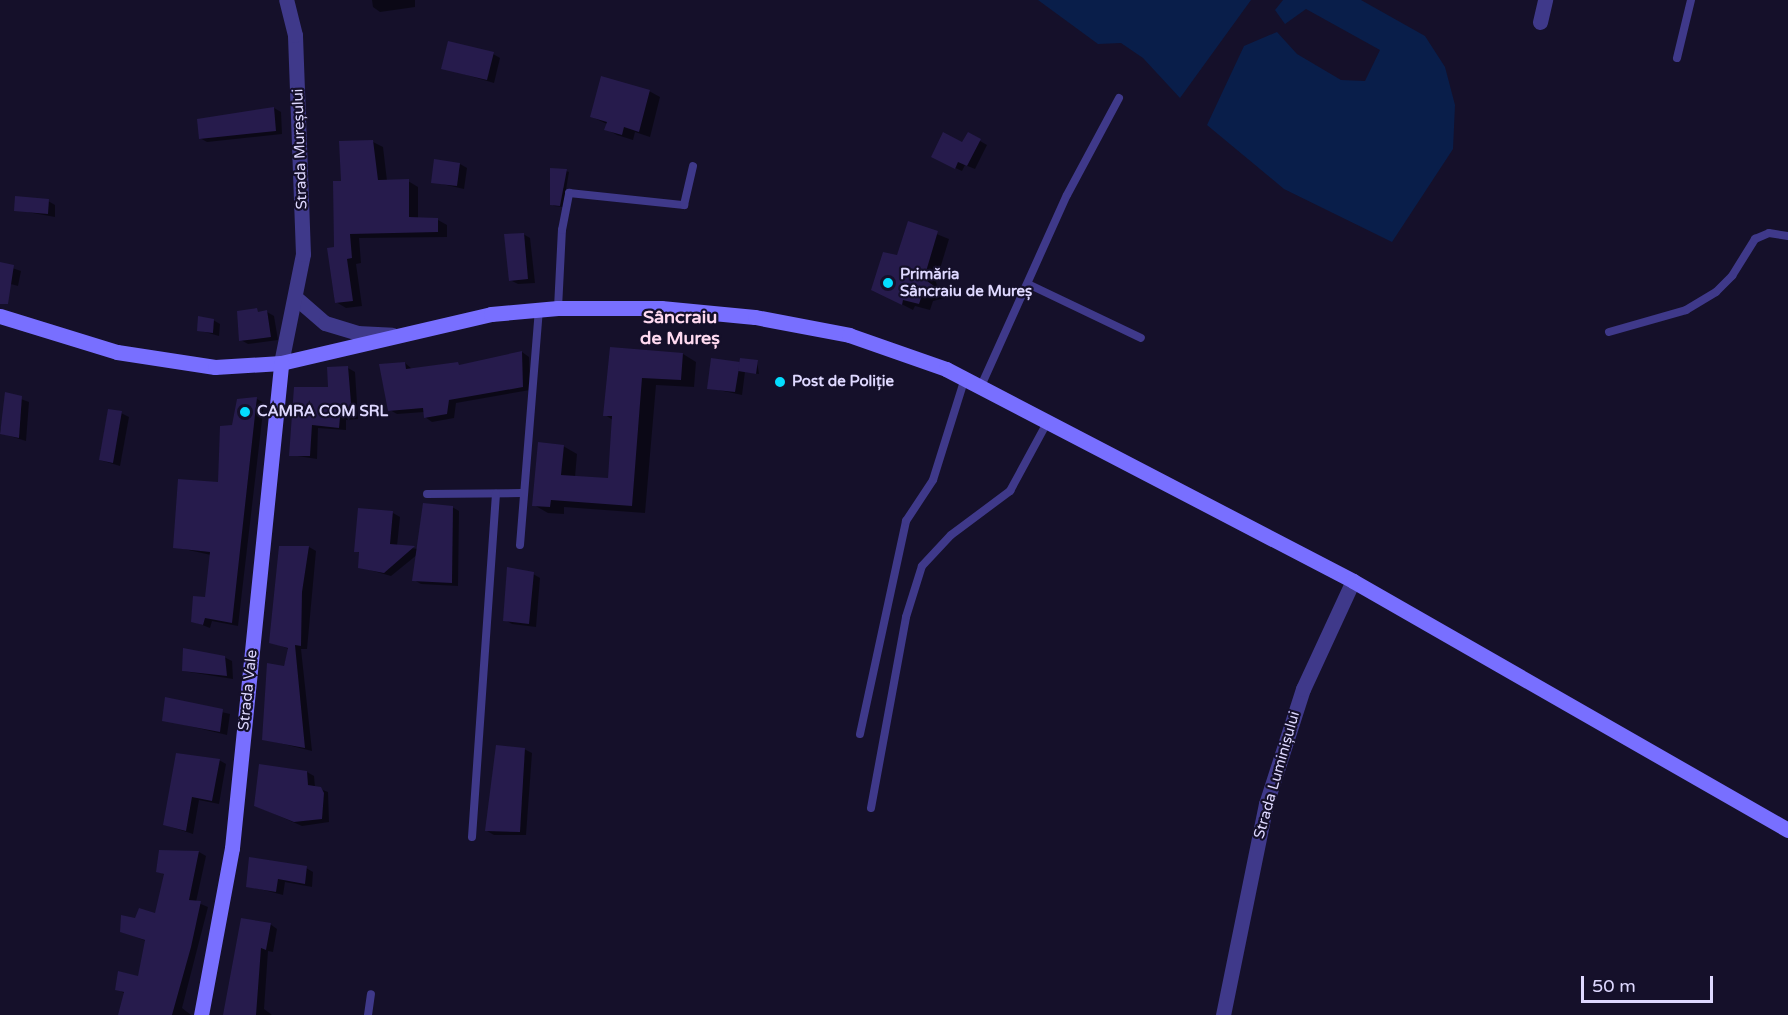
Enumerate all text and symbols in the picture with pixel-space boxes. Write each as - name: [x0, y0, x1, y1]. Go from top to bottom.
- street label: Strada Mureșului: [289, 88, 311, 210]
- place label: Primăria Sâncraiu de Mureș: [900, 265, 1032, 300]
- marker: Primăria Sâncraiu de Mureș: [881, 276, 895, 290]
- district label: Sâncraiu de Mureș: [640, 307, 720, 350]
- place label: Post de Poliție: [792, 373, 894, 391]
- marker: Post de Poliție: [773, 375, 787, 389]
- place label: CAMRA COM SRL: [257, 403, 388, 421]
- marker: CAMRA COM SRL: [238, 405, 252, 419]
- street label: Strada Vale: [235, 649, 261, 731]
- street label: Strada Luminișului: [1250, 709, 1304, 841]
- scale bar: [1584, 964, 1716, 1002]
- text: 50 m: [1592, 975, 1636, 997]

